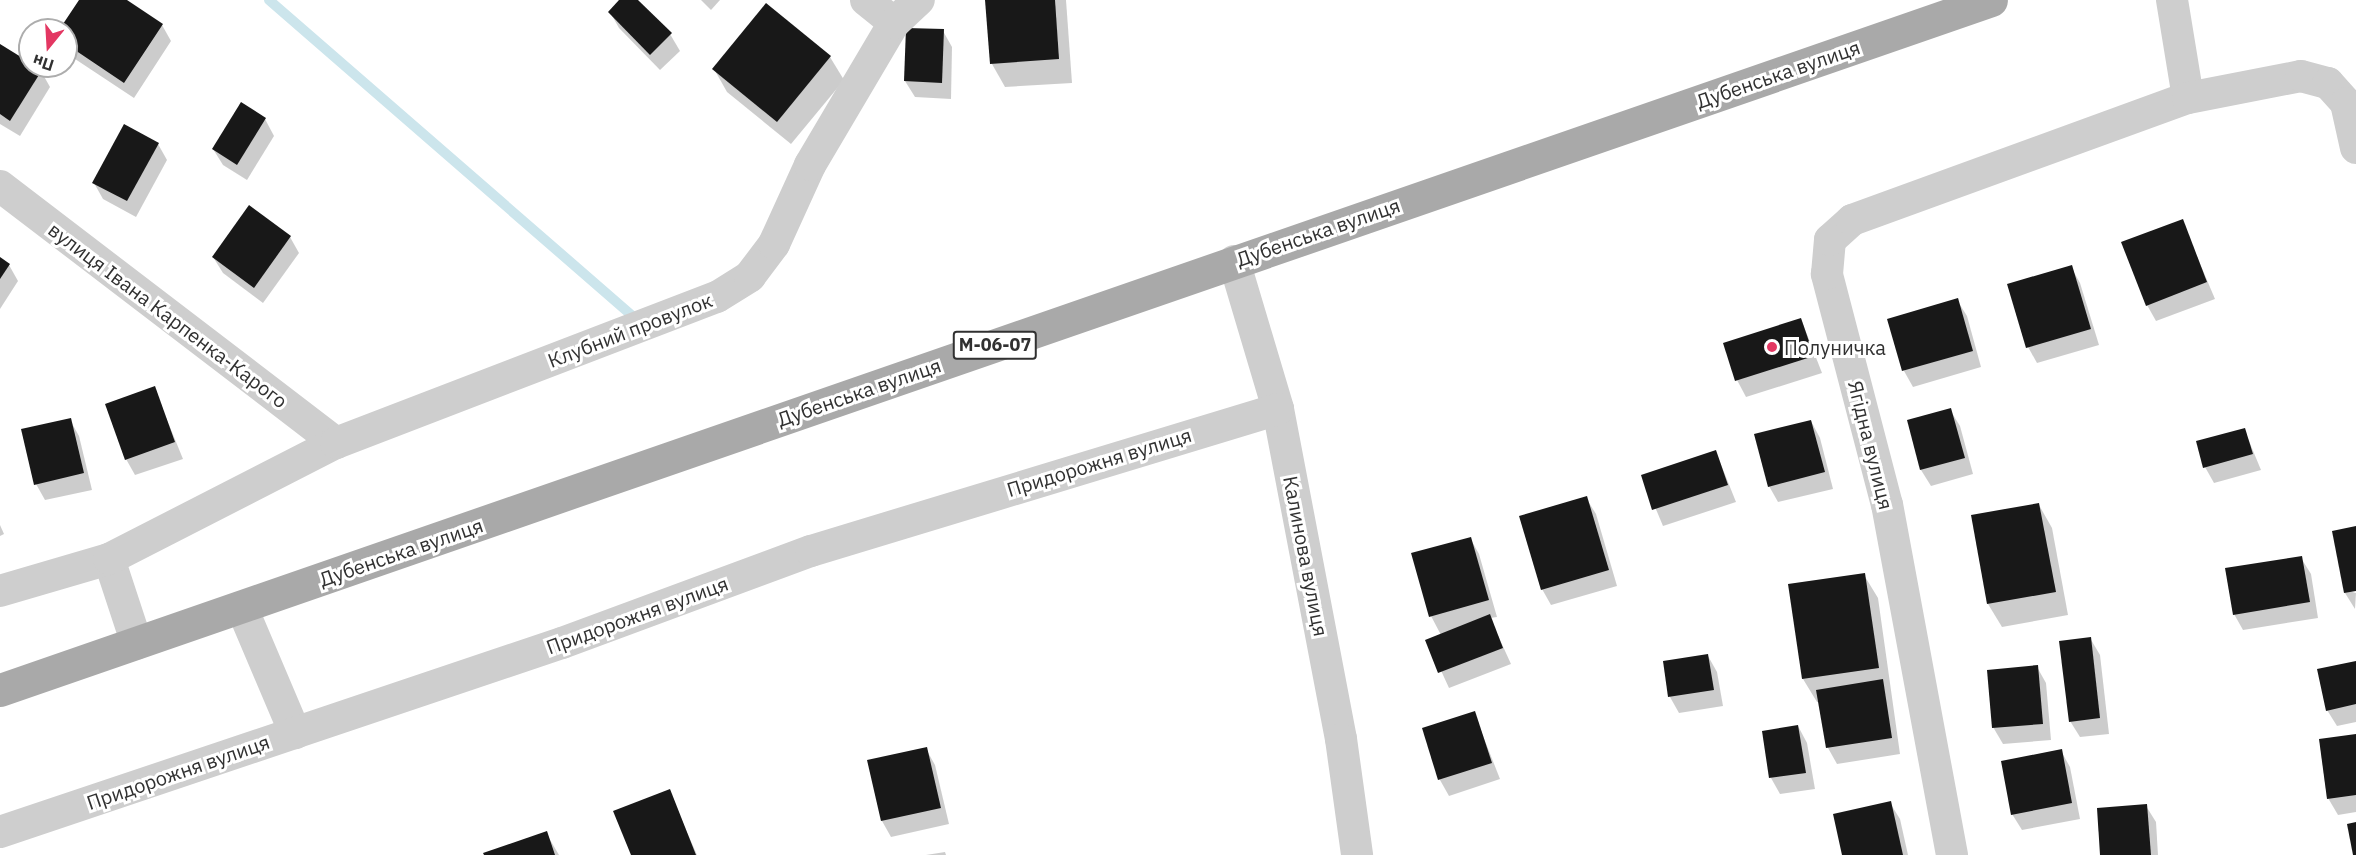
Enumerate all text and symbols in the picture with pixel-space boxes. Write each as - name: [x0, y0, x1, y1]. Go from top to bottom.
- north arrow: [18, 18, 78, 78]
- street label: Дубенська вулиця: [1693, 35, 1863, 113]
- text: Пн: [30, 50, 56, 76]
- street label: Дубенська вулиця: [1233, 193, 1403, 271]
- street label: вулиця Івана Карпенка-Карого: [44, 217, 292, 413]
- street label: Клубний провулок: [544, 288, 716, 372]
- road number: М-06-07: [952, 330, 1038, 360]
- place label: Полуничка: [1784, 335, 1886, 359]
- marker: Полуничка: [1765, 340, 1779, 354]
- street label: Дубенська вулиця: [774, 353, 944, 431]
- street label: Ягідна вулиця: [1843, 378, 1899, 512]
- street label: Придорожня вулиця: [1004, 422, 1194, 502]
- street label: Калинова вулиця: [1279, 474, 1333, 638]
- street label: Дубенська вулиця: [316, 513, 486, 591]
- street label: Придорожня вулиця: [543, 571, 731, 659]
- street label: Придорожня вулиця: [83, 729, 273, 815]

